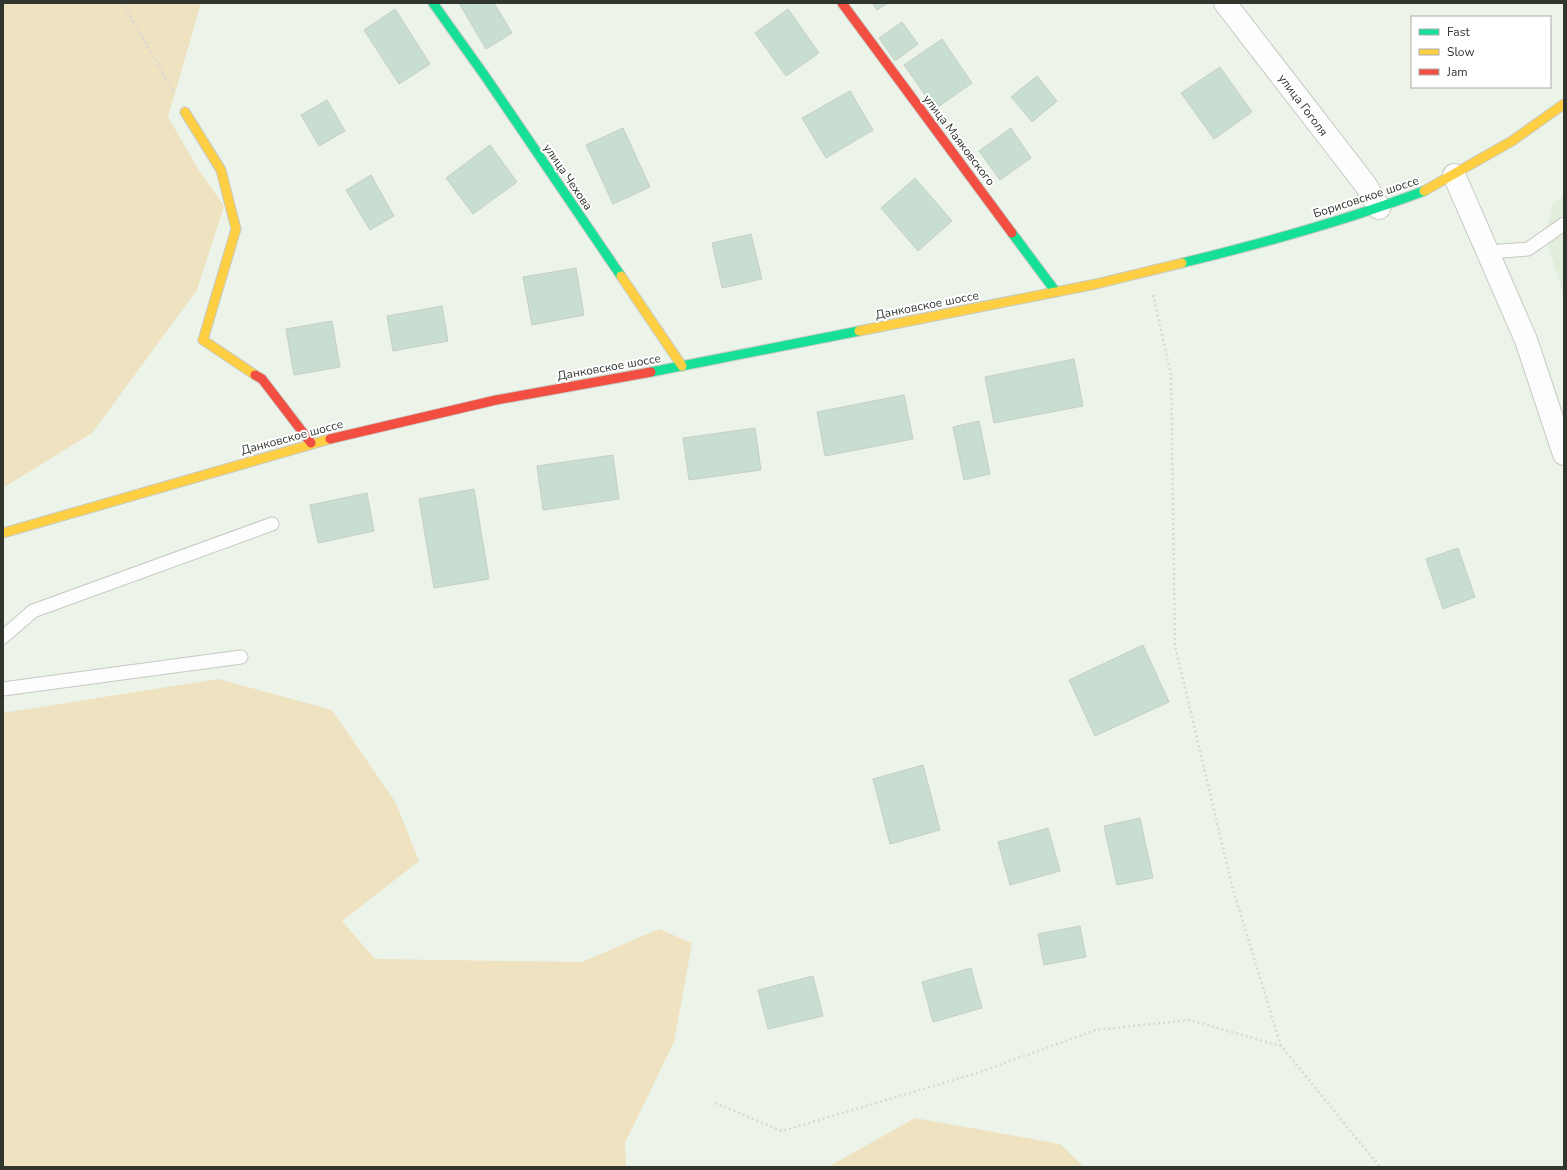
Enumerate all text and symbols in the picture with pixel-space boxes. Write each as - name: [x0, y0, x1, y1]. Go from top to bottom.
- legend: [1411, 16, 1551, 88]
- text: Fast: [1447, 24, 1470, 40]
- text: Slow: [1447, 44, 1475, 60]
- text: Jam: [1446, 64, 1468, 80]
- street label: улица Гоголя: [1274, 71, 1332, 139]
- street label: улица Маяковского: [919, 91, 999, 189]
- street label: улица Чехова: [540, 141, 596, 213]
- street label: Борисовское шоссе: [1311, 172, 1421, 222]
- street label: Данковское шоссе: [874, 287, 980, 323]
- street label: Данковское шоссе: [556, 350, 662, 384]
- street label: Данковское шоссе: [239, 416, 345, 458]

